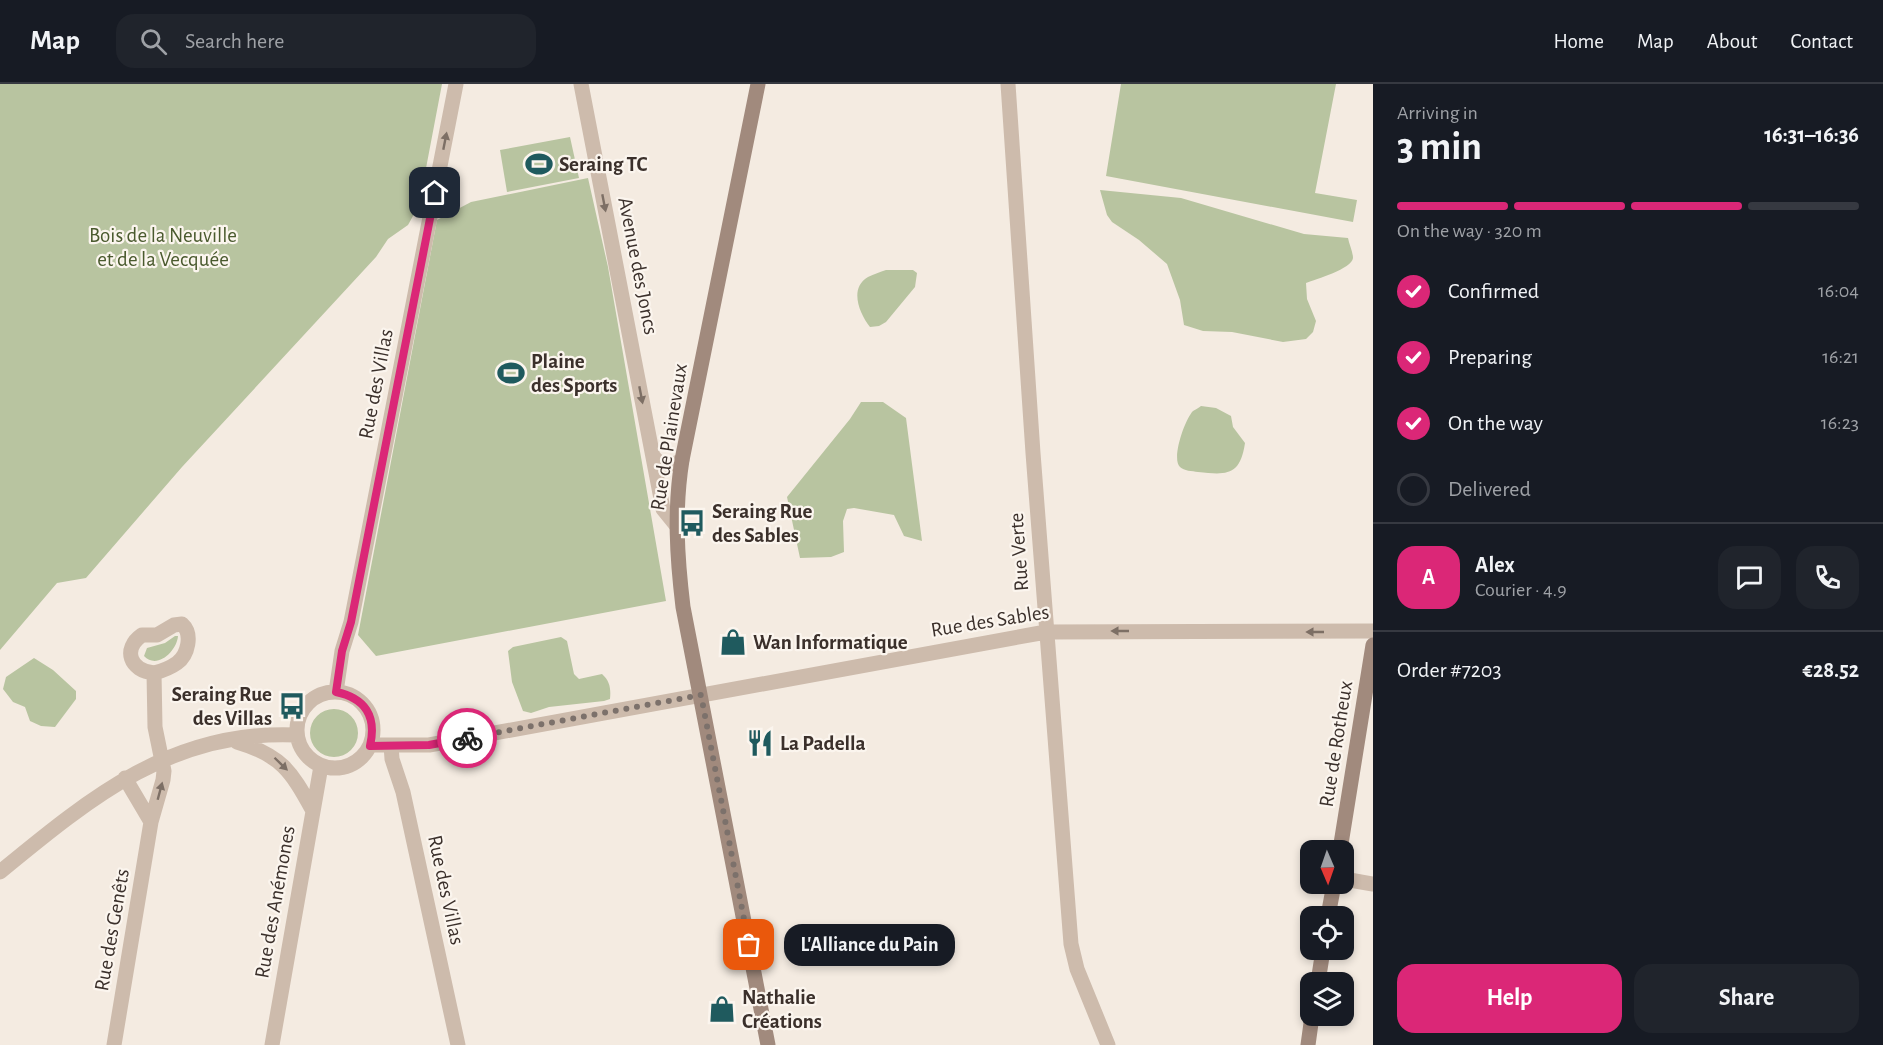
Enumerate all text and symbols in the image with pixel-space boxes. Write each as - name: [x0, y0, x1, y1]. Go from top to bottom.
- search box: [116, 14, 536, 68]
- icon: search: [137, 25, 170, 58]
- text: Map: [30, 27, 80, 55]
- text: Search here: [185, 30, 284, 52]
- text: Home: [1553, 31, 1604, 52]
- text: Map: [1637, 31, 1674, 52]
- text: About: [1707, 31, 1757, 52]
- text: Contact: [1790, 31, 1853, 52]
- text: Arriving in: [1397, 103, 1478, 123]
- text: 16:31–16:36: [1764, 124, 1859, 146]
- text: 3 min: [1397, 128, 1482, 167]
- one-way arrow: [441, 131, 450, 150]
- sports icon: Seraing TC: [524, 149, 554, 179]
- place label: Seraing TC: [559, 154, 647, 175]
- pin: [409, 167, 460, 218]
- icon: home: [418, 176, 451, 209]
- one-way arrow: [600, 194, 609, 213]
- street label: Avenue des Joncs: [614, 196, 662, 336]
- text: On the way · 320 m: [1397, 221, 1542, 241]
- park label: Bois de la Neuville et de la Vecquée: [89, 225, 237, 270]
- icon: check: [1397, 275, 1430, 308]
- text: Confirmed: [1448, 280, 1539, 302]
- text: 16:04: [1818, 281, 1859, 301]
- street label: Rue des Villas: [355, 327, 397, 441]
- icon: check: [1397, 341, 1430, 374]
- text: Preparing: [1448, 346, 1532, 368]
- text: 16:21: [1822, 347, 1859, 367]
- place label: Plaine des Sports: [531, 351, 617, 396]
- sports icon: Plaine des Sports: [496, 358, 526, 388]
- street label: Rue de Plainevaux: [647, 362, 691, 512]
- one-way arrow: [637, 385, 646, 404]
- icon: check: [1397, 407, 1430, 440]
- text: On the way: [1448, 412, 1543, 434]
- text: 16:23: [1821, 413, 1859, 433]
- text: Delivered: [1448, 478, 1531, 500]
- place label: Seraing Rue des Sables: [712, 501, 813, 546]
- bus stop icon: Seraing Rue des Sables: [677, 508, 707, 538]
- street label: Rue Verte: [1006, 512, 1032, 592]
- button: chat: [1718, 546, 1781, 609]
- button: phone: [1796, 546, 1859, 609]
- text: Alex: [1475, 554, 1515, 576]
- text: A: [1422, 566, 1435, 588]
- text: Courier · 4.9: [1475, 580, 1567, 600]
- street label: Rue des Sables: [929, 601, 1051, 641]
- one-way arrow: [1110, 626, 1129, 636]
- shop icon: Wan Informatique: [718, 627, 748, 657]
- one-way arrow: [1305, 627, 1324, 637]
- place label: Wan Informatique: [753, 632, 908, 653]
- text: Order #7203: [1397, 659, 1502, 681]
- text: €28.52: [1803, 659, 1859, 681]
- street label: Rue de Rotheux: [1316, 679, 1356, 809]
- place label: Seraing Rue des Villas: [172, 684, 272, 729]
- bus stop icon: Seraing Rue des Villas: [277, 691, 307, 721]
- courier: [437, 708, 497, 768]
- icon: bike: [451, 722, 484, 755]
- restaurant icon: La Padella: [745, 728, 775, 758]
- place label: La Padella: [780, 733, 866, 754]
- one-way arrow: [273, 757, 288, 771]
- one-way arrow: [156, 782, 165, 800]
- street label: Rue des Anémones: [251, 824, 299, 980]
- street label: Rue des Villas: [424, 833, 468, 947]
- north arrow: [1300, 840, 1354, 894]
- map controls: [1300, 840, 1354, 1026]
- street label: Rue des Genêts: [91, 867, 133, 993]
- button: locate: [1300, 906, 1354, 960]
- pin: [723, 919, 774, 970]
- callout: L'Alliance du Pain: [785, 924, 956, 966]
- icon: bag: [732, 928, 765, 961]
- text: L'Alliance du Pain: [800, 935, 939, 955]
- button: Help: [1397, 964, 1622, 1033]
- button: Share: [1634, 964, 1859, 1033]
- button: layers: [1300, 972, 1354, 1026]
- place label: Nathalie Créations: [742, 987, 822, 1032]
- shop icon: Nathalie Créations: [707, 994, 737, 1024]

